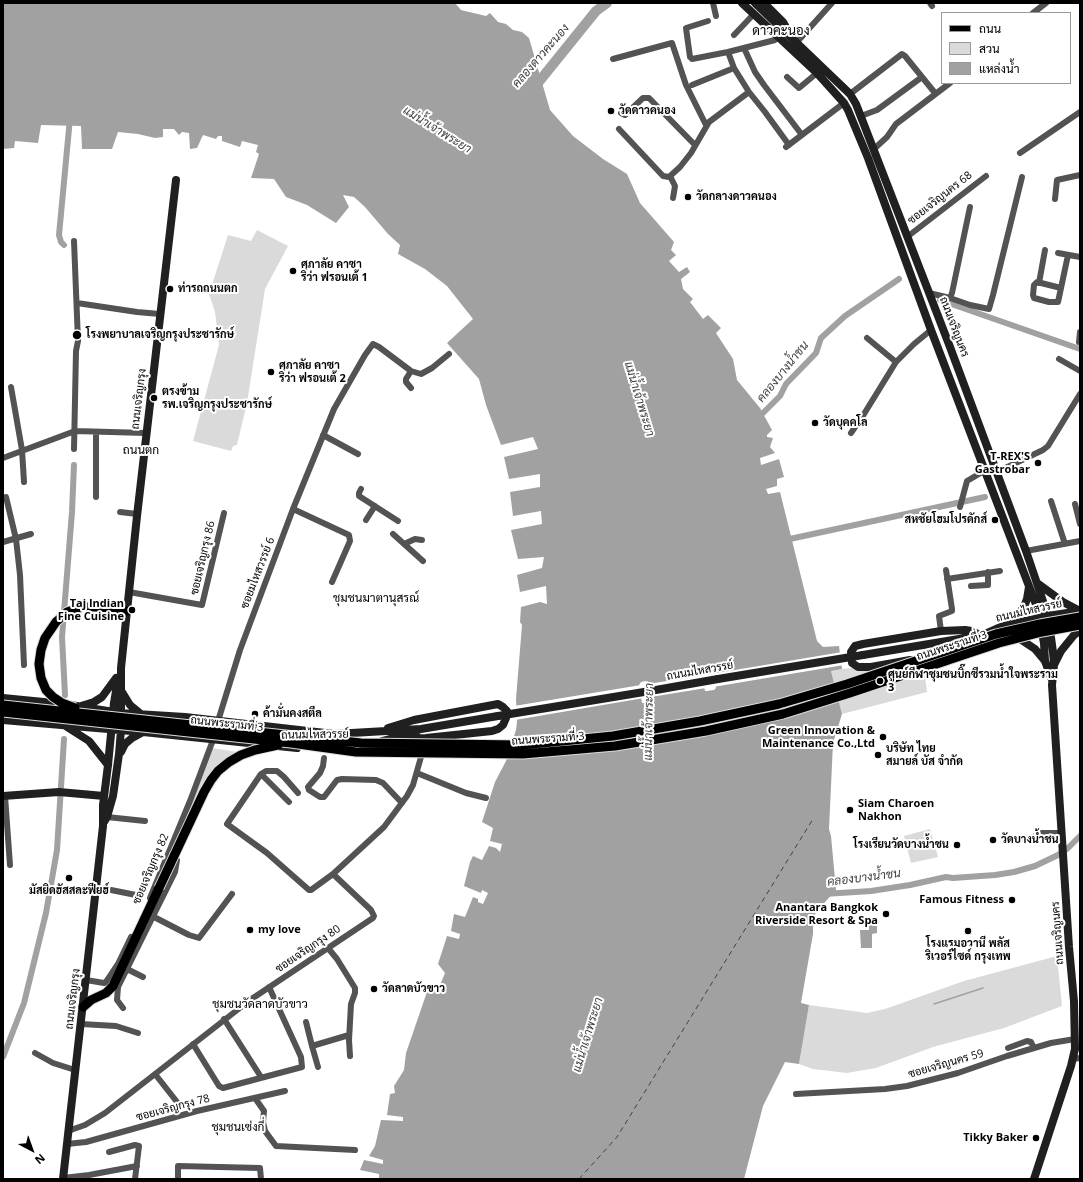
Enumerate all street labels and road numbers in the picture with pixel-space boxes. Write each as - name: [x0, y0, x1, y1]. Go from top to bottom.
- street label: ซอยเจริญนคร 68: [905, 169, 975, 227]
- street label: ถนนเจริญนคร: [936, 295, 972, 359]
- street label: ถนนเจริญกรุง: [129, 368, 149, 430]
- street label: ซอยเจริญกรุง 86: [188, 520, 218, 596]
- street label: ซอยมไหสวรรย์ 6: [238, 535, 278, 611]
- street label: ถนนมไหสวรรย์: [995, 597, 1063, 625]
- street label: ถนนพระรามที่ 3: [915, 628, 989, 664]
- street label: ถนนมไหสวรรย์: [666, 659, 734, 683]
- street label: ถนนพระรามที่ 3: [190, 714, 264, 734]
- street label: ถนนมไหสวรรย์: [281, 728, 349, 742]
- street label: ถนนพระรามที่ 3: [511, 730, 585, 748]
- street label: ซอยเจริญกรุง 82: [130, 832, 172, 906]
- street label: ถนนเจริญนคร: [1049, 901, 1067, 965]
- street label: ซอยเจริญกรุง 80: [273, 922, 343, 976]
- street label: ถนนเจริญกรุง: [63, 968, 83, 1030]
- street label: ซอยเจริญนคร 59: [907, 1047, 985, 1081]
- street label: ซอยเจริญกรุง 78: [135, 1092, 211, 1124]

